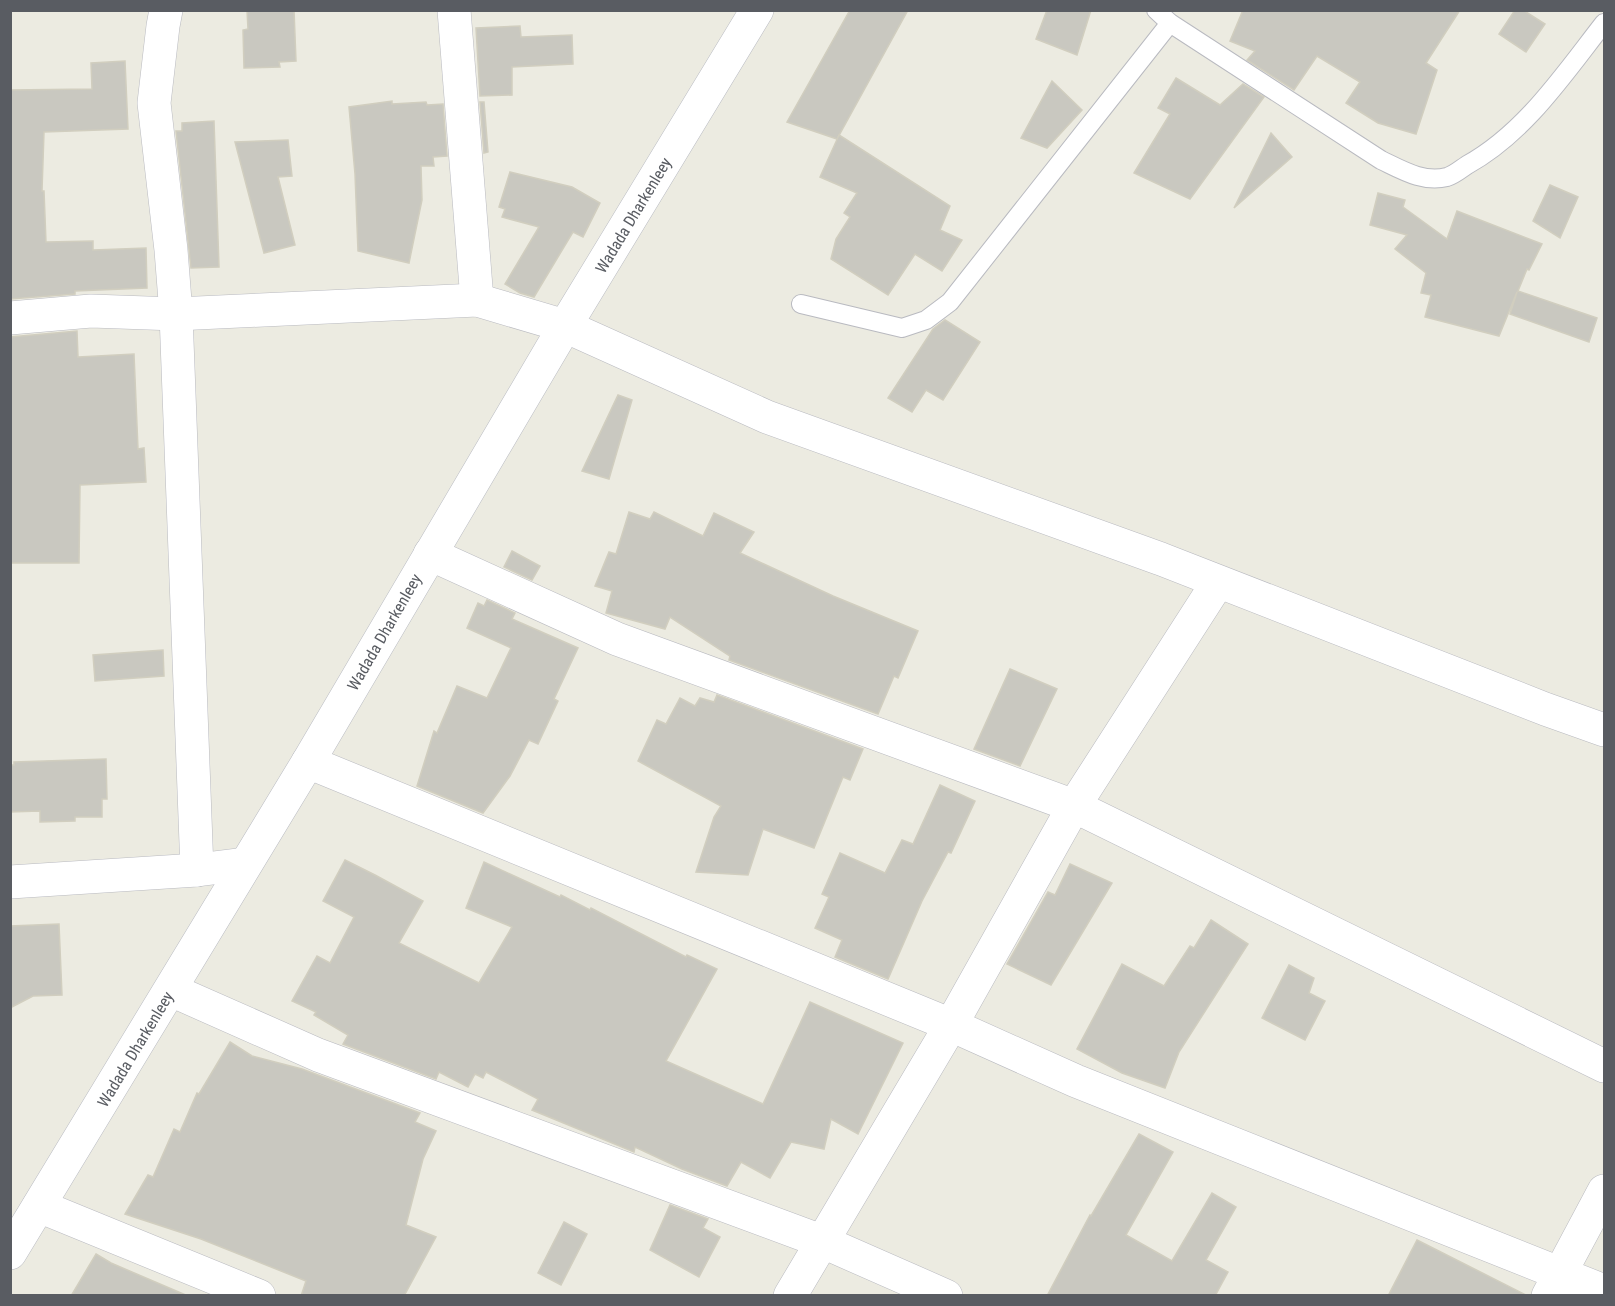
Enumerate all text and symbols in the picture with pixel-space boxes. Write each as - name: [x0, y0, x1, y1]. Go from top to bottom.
- street label: Wadada Dharkenleey: [591, 154, 676, 276]
- street label: Wadada Dharkenleey: [343, 570, 426, 694]
- street label: Wadada Dharkenleey: [93, 988, 178, 1110]

